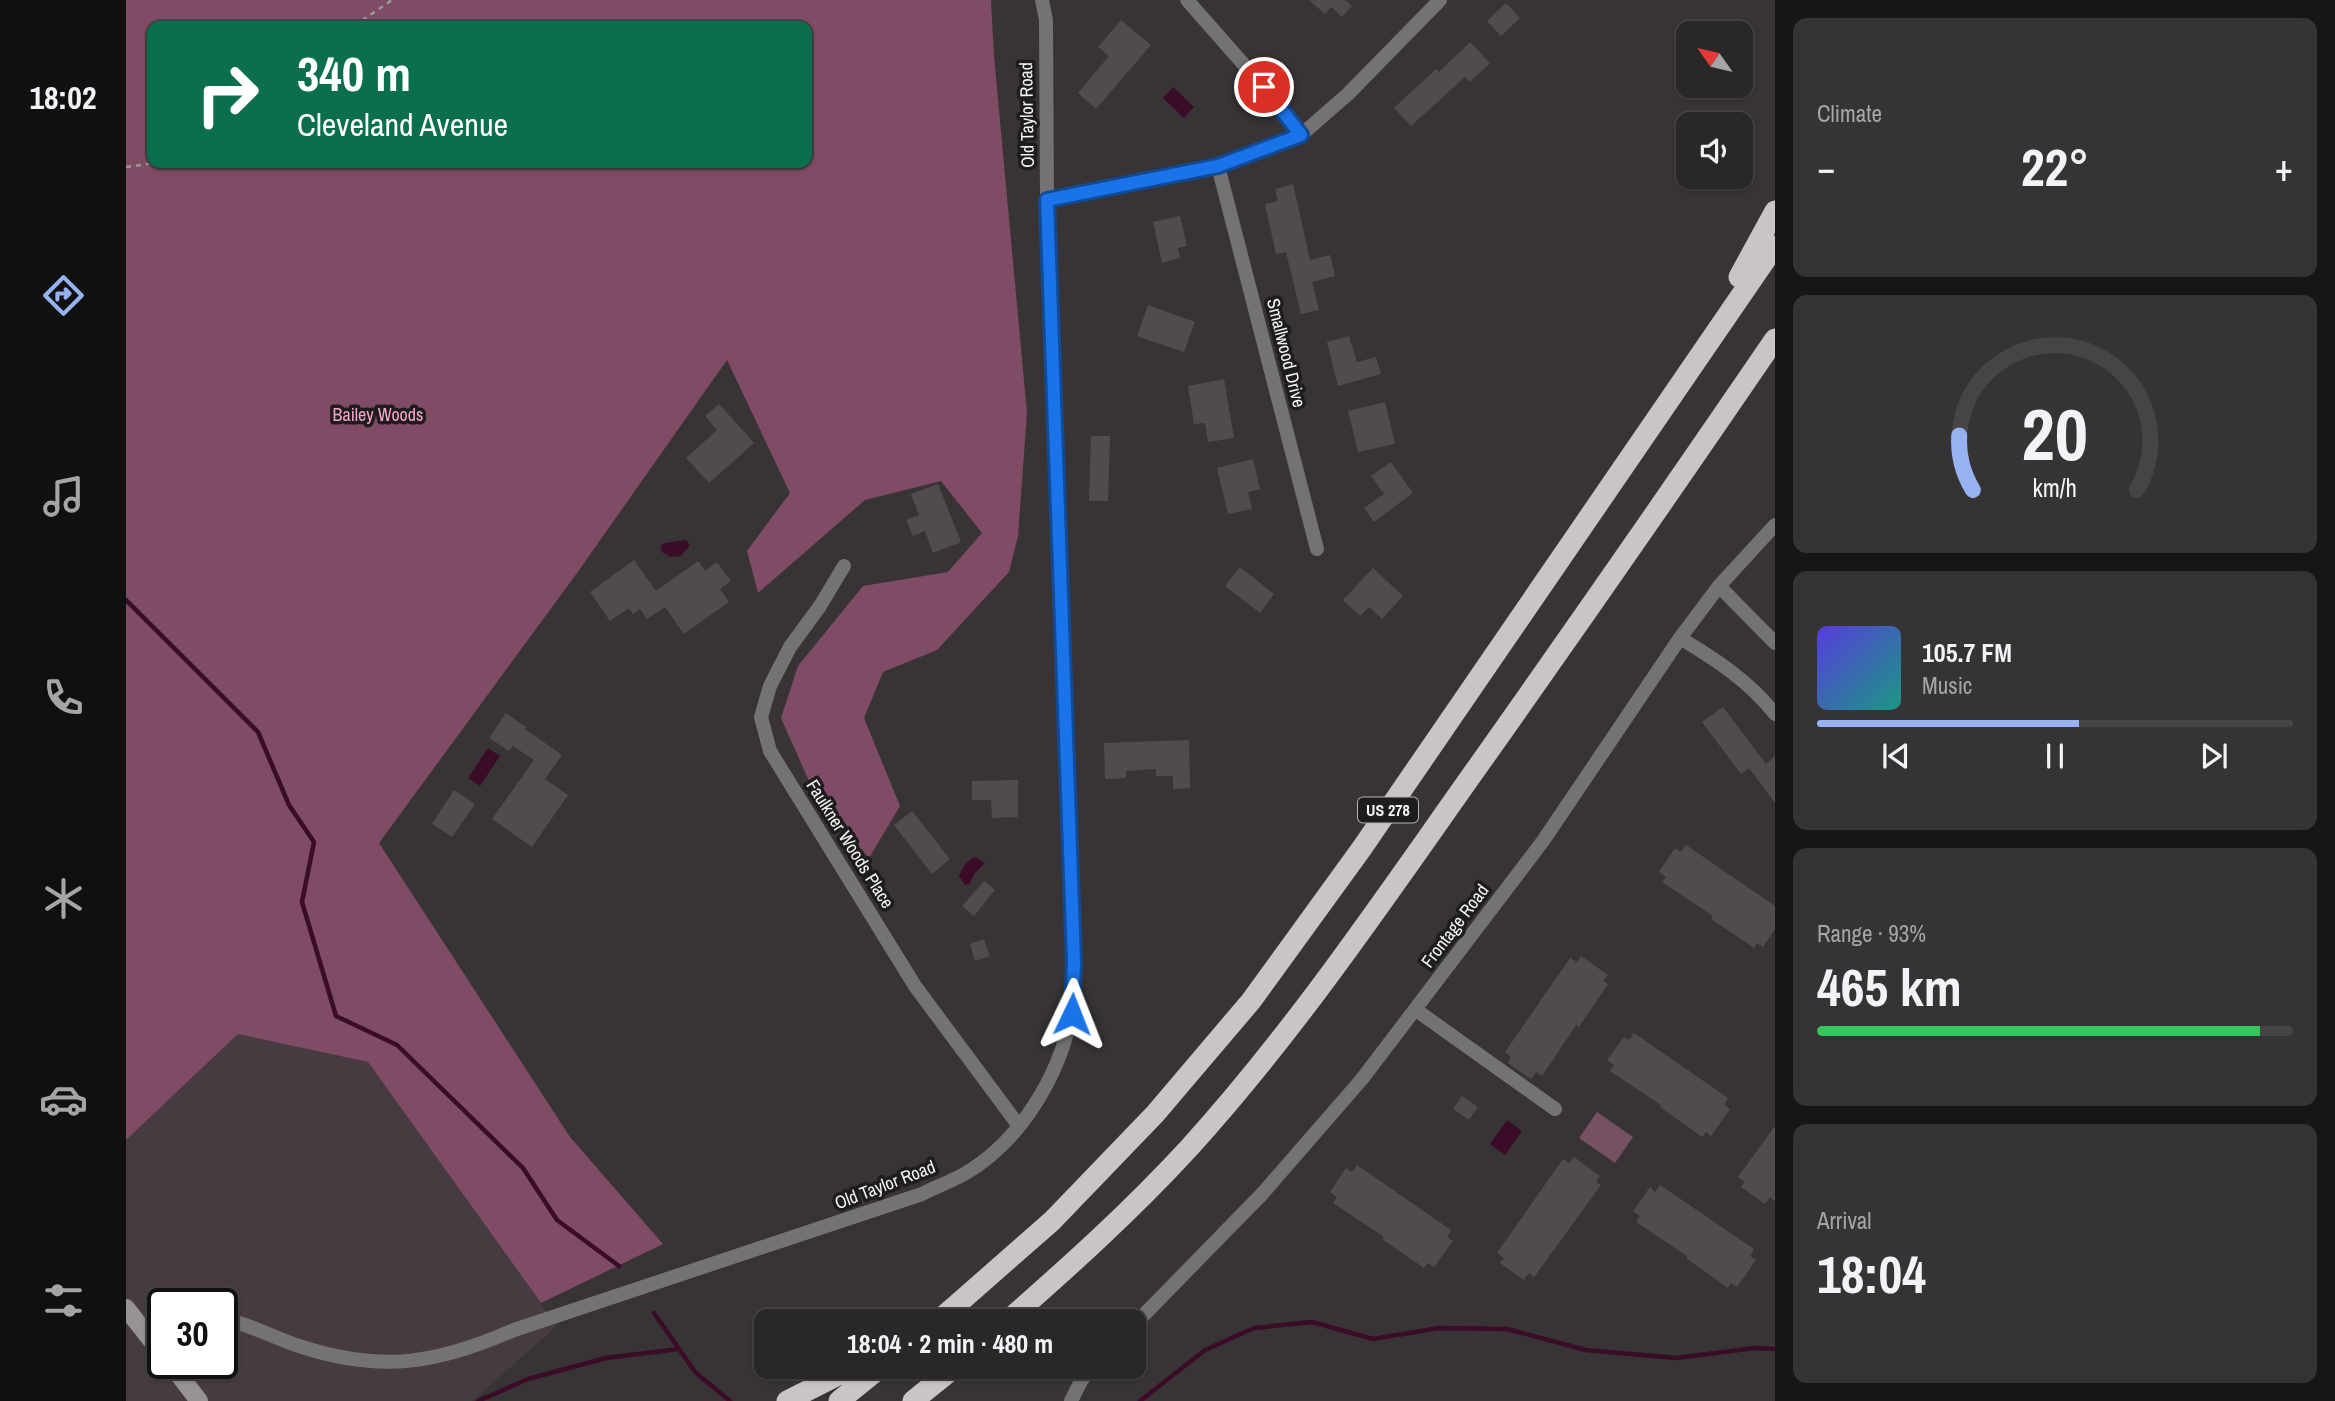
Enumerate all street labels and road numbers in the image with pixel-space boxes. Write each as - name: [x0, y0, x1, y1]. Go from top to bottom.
- street label: Old Taylor Road: [1013, 62, 1040, 168]
- street label: Smallwood Drive: [1261, 296, 1312, 410]
- street label: Faulkner Woods Place: [801, 775, 900, 913]
- road number: US 278: [1358, 797, 1418, 822]
- street label: Frontage Road: [1415, 879, 1494, 973]
- street label: Old Taylor Road: [831, 1154, 939, 1215]

